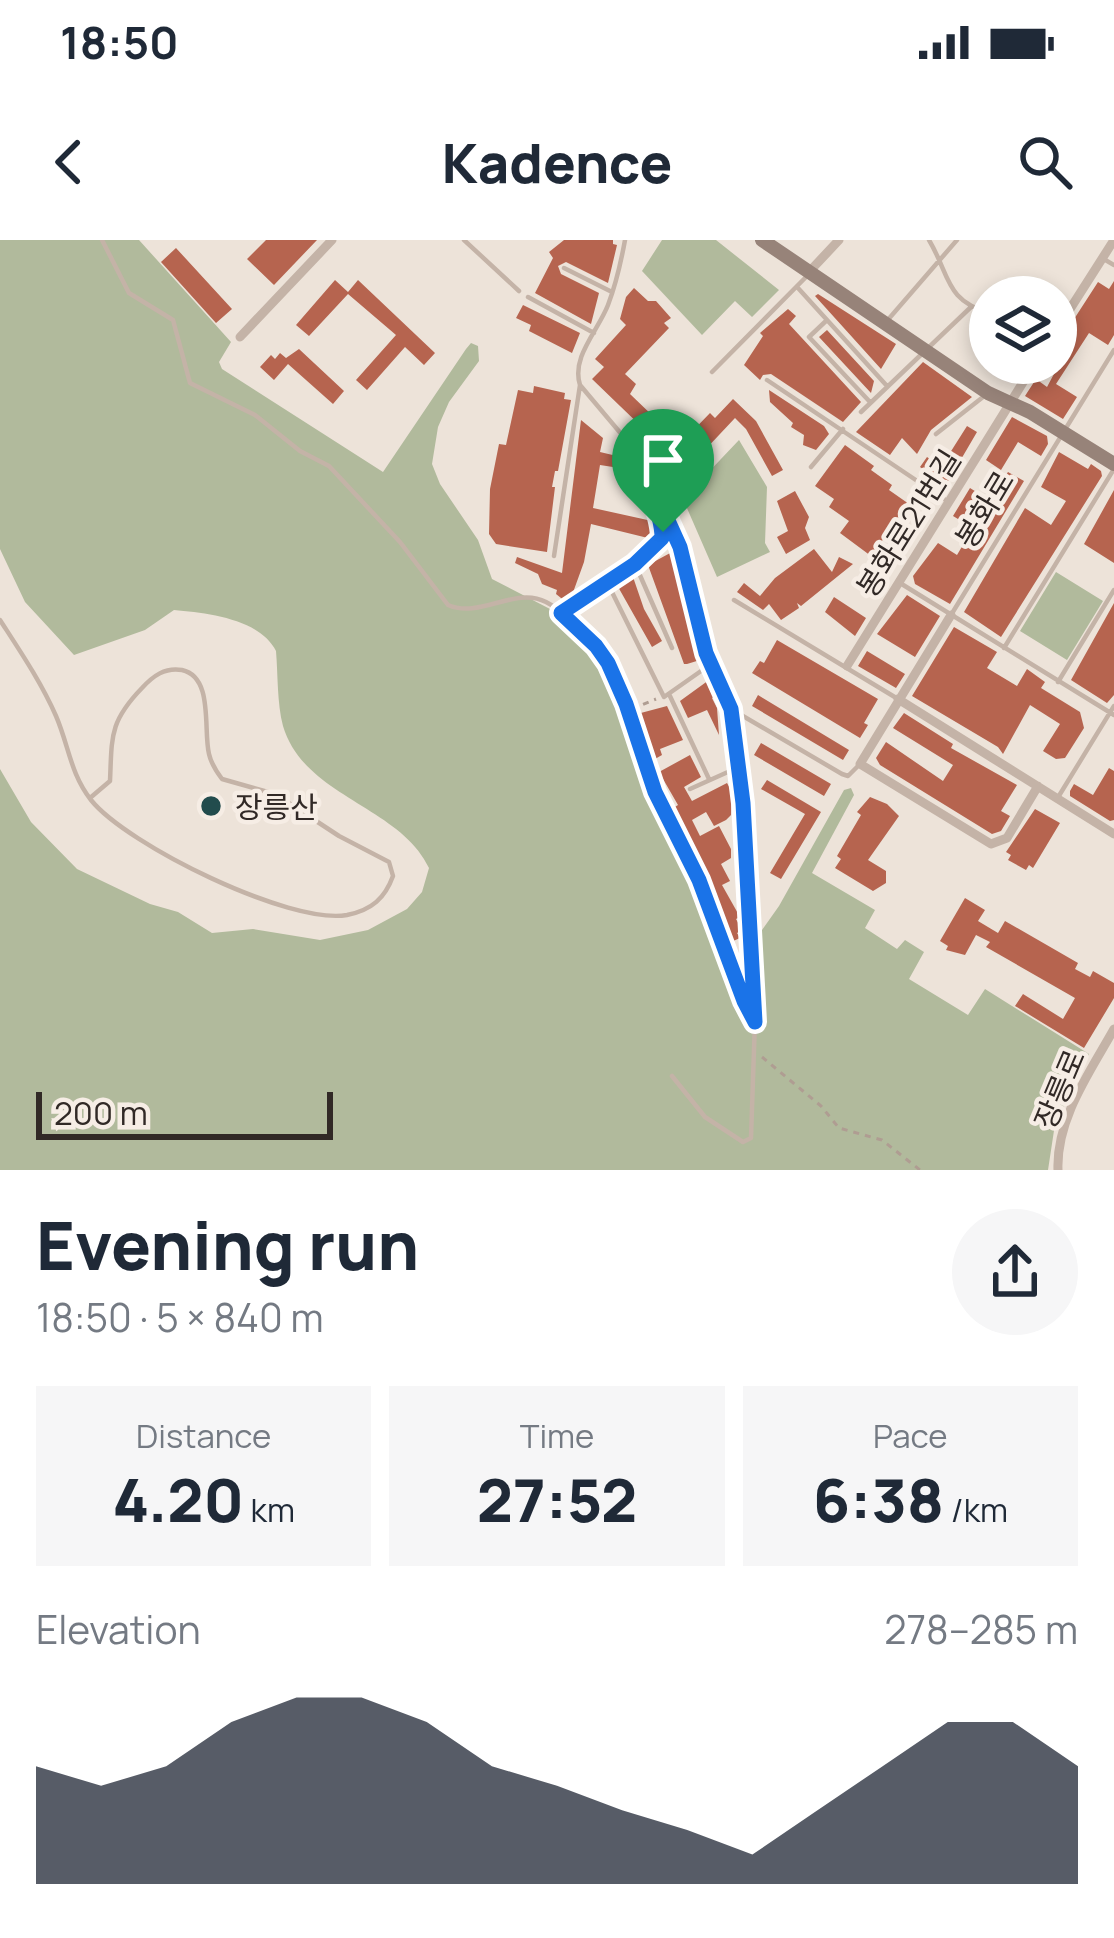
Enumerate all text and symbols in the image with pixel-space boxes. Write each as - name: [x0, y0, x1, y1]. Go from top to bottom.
- text: 18:50: [60, 11, 179, 73]
- text: Kadence: [442, 125, 672, 199]
- icon: back: [36, 129, 102, 195]
- icon: search: [1012, 129, 1078, 195]
- map controls: [969, 276, 1077, 384]
- button: layers: [969, 276, 1077, 384]
- pin: [612, 409, 714, 532]
- icon: arrive: [630, 427, 696, 493]
- street label: 봉화로21번길: [846, 441, 970, 605]
- street label: 봉화로: [945, 463, 1023, 555]
- place label: 장릉산: [235, 786, 318, 827]
- marker: 장릉산: [198, 793, 224, 819]
- street label: 장릉로: [1024, 1043, 1094, 1135]
- scale bar: [36, 1086, 333, 1139]
- text: 200 m: [54, 1090, 148, 1135]
- text: Evening run: [36, 1200, 419, 1290]
- button: share: [952, 1209, 1078, 1335]
- text: 18:50 · 5 × 840 m: [36, 1290, 324, 1344]
- text: Distance: [136, 1413, 271, 1458]
- text: Time: [520, 1413, 594, 1458]
- text: Pace: [873, 1413, 948, 1458]
- text: 4.20: [112, 1458, 244, 1540]
- text: 27:52: [477, 1458, 637, 1540]
- text: 6:38: [813, 1458, 944, 1540]
- text: km: [244, 1487, 295, 1532]
- text: /km: [944, 1487, 1008, 1532]
- text: Elevation: [36, 1602, 201, 1656]
- text: 278–285 m: [884, 1602, 1078, 1656]

